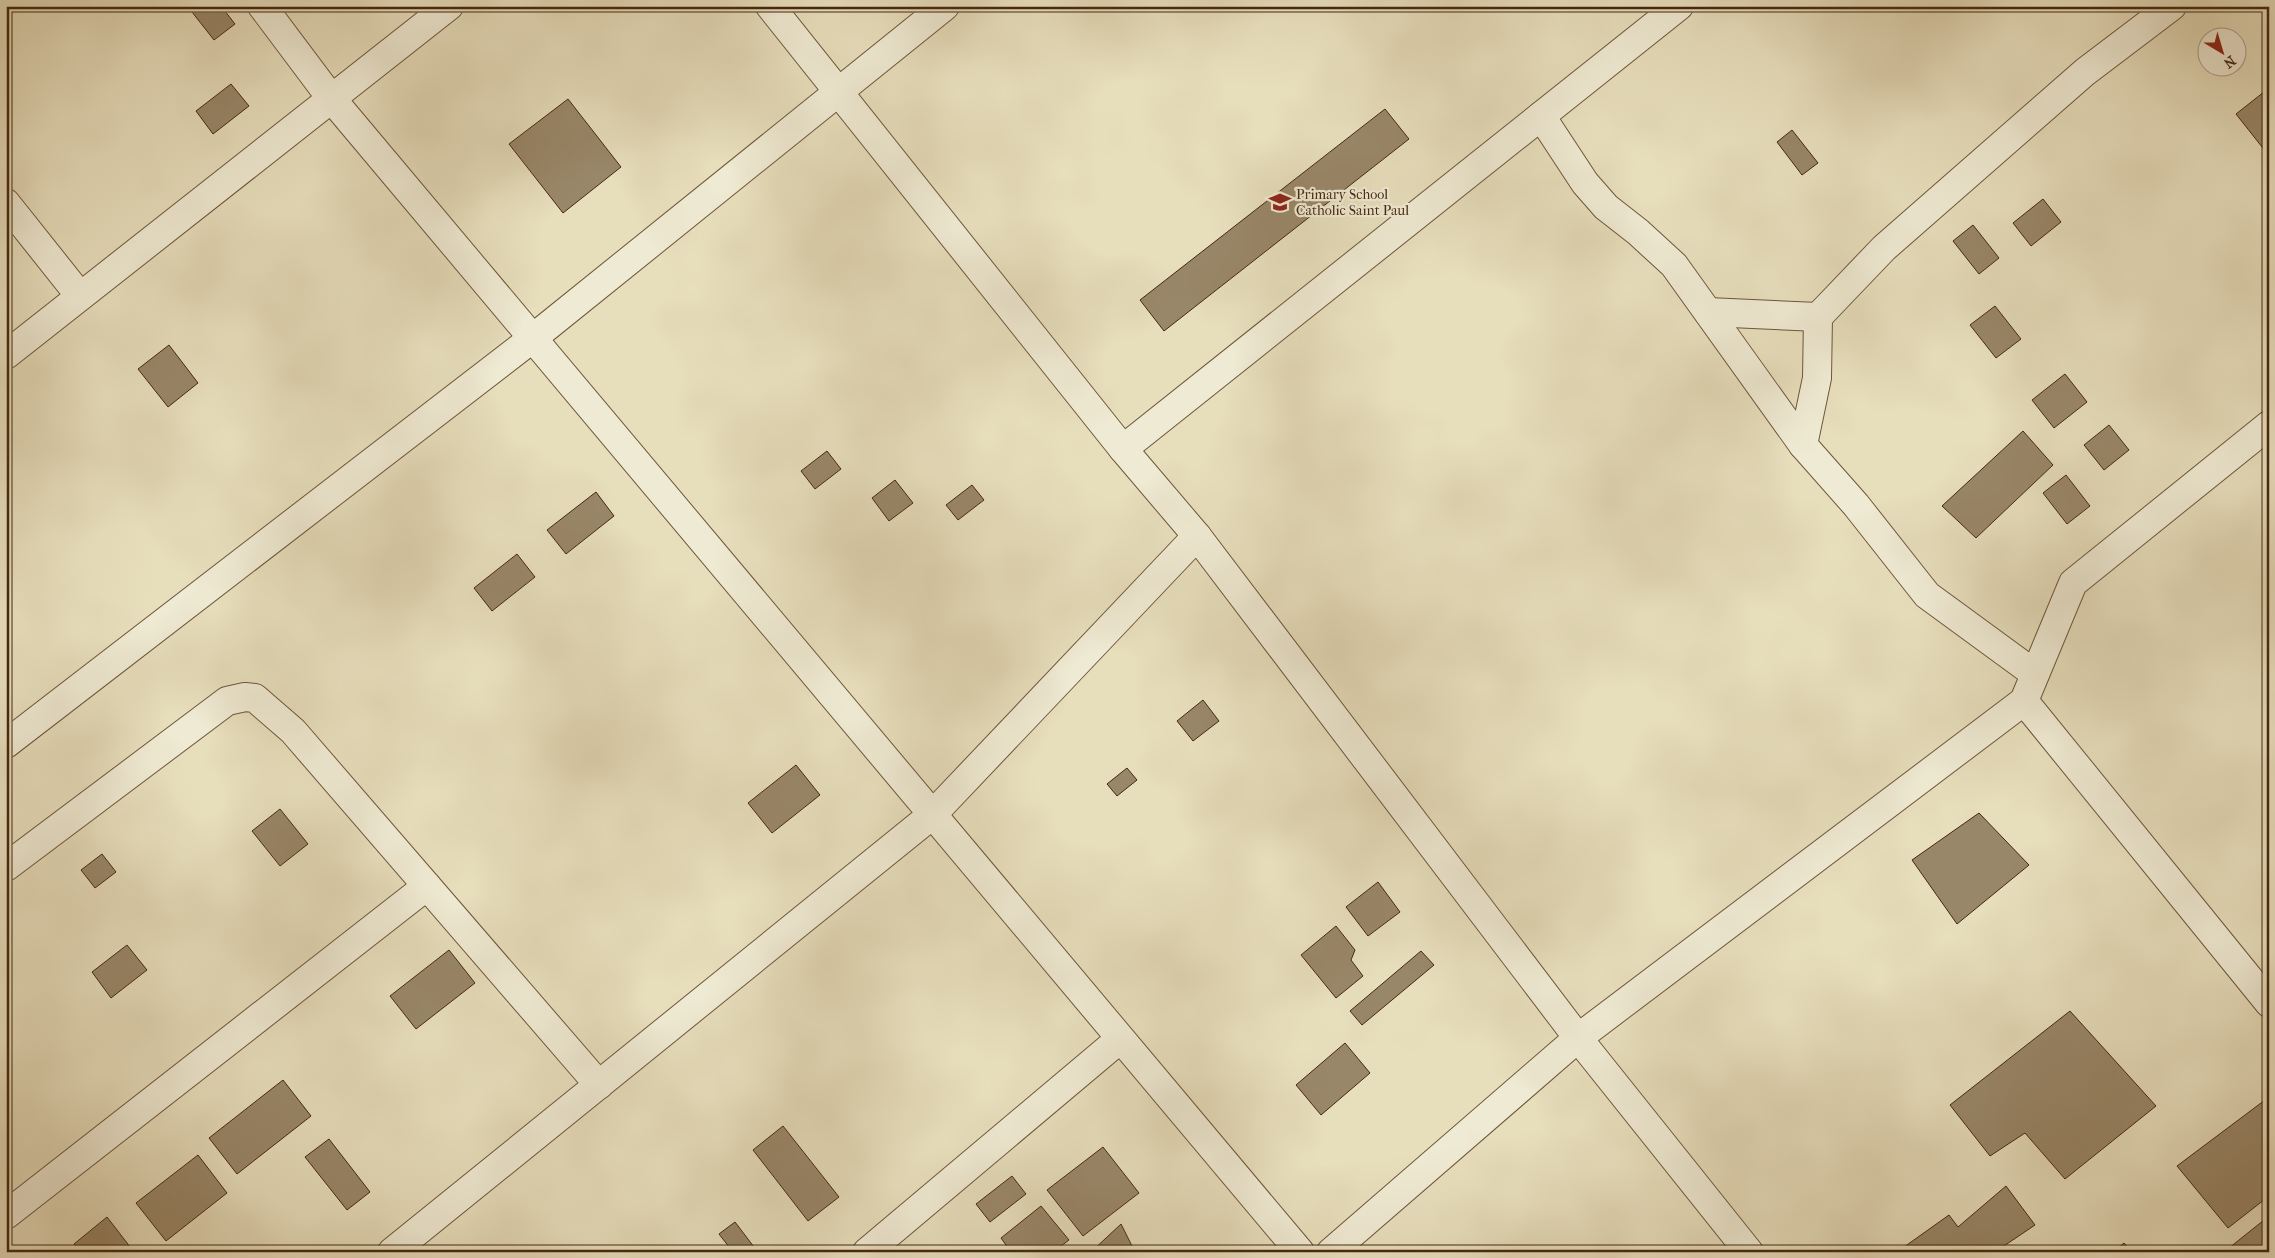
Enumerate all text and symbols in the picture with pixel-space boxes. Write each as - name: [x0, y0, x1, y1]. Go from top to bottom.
- north arrow: [2198, 28, 2248, 78]
- text: N: [2220, 52, 2239, 72]
- place label: Primary School Catholic Saint Paul: [1296, 186, 1409, 219]
- school or university icon: Primary School Catholic Saint Paul: [1267, 189, 1293, 215]

